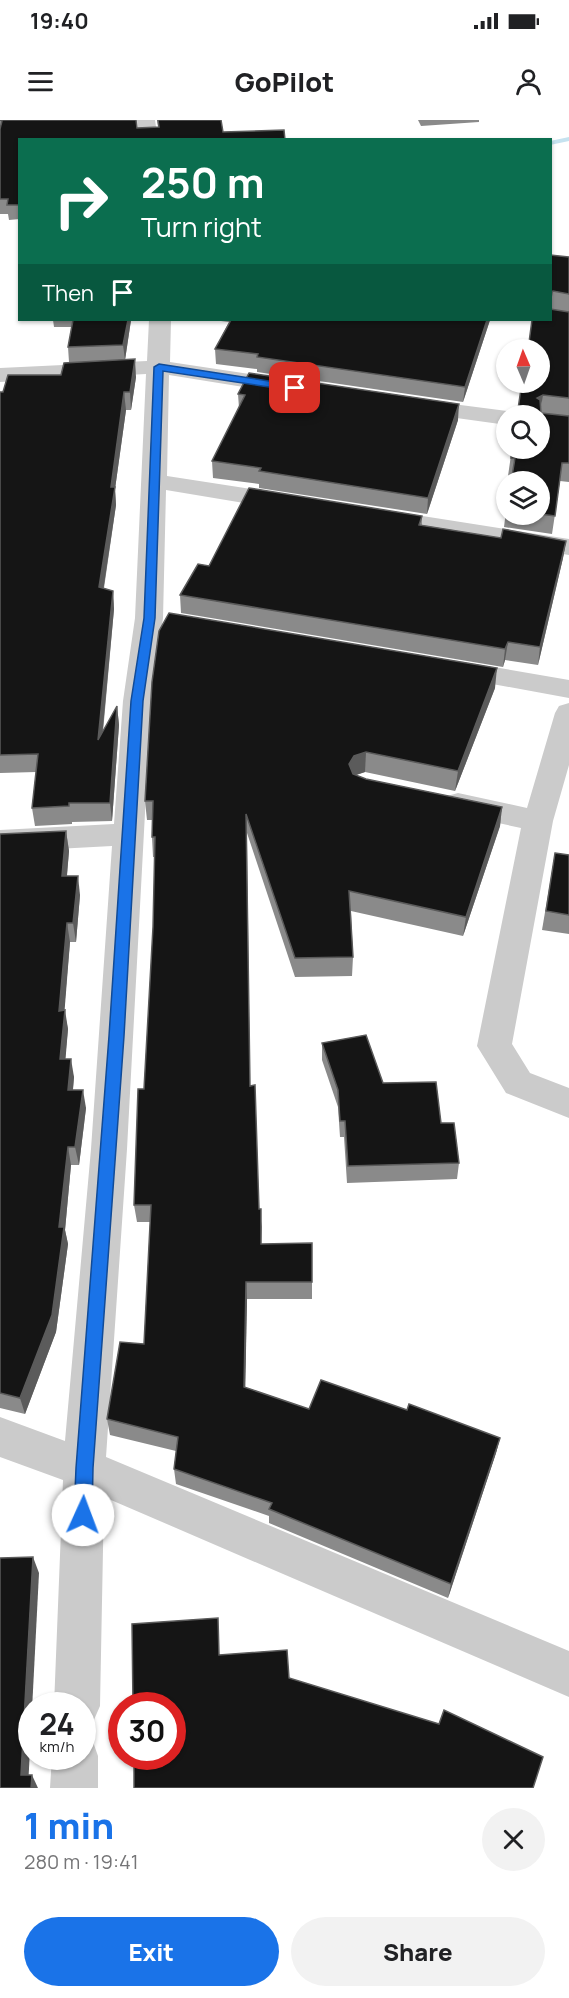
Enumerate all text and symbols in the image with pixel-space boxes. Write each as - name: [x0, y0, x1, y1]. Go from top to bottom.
- text: 19:40: [30, 6, 89, 36]
- text: GoPilot: [235, 63, 334, 100]
- icon: menu: [24, 65, 57, 98]
- icon: person: [512, 65, 545, 98]
- text: 250 m: [141, 153, 264, 211]
- icon: right: [42, 162, 120, 240]
- text: Turn right: [141, 208, 262, 245]
- icon: arrive: [106, 276, 139, 309]
- text: Then: [42, 278, 94, 308]
- north arrow: [496, 339, 550, 393]
- map controls: [496, 339, 550, 525]
- pin: [269, 362, 320, 413]
- icon: arrive: [278, 371, 311, 404]
- button: search: [496, 405, 550, 459]
- button: layers: [496, 471, 550, 525]
- position arrow: [51, 1483, 115, 1547]
- speed limit sign: 30: [108, 1692, 186, 1770]
- text: 24: [39, 1703, 75, 1744]
- text: km/h: [40, 1736, 74, 1757]
- text: 1 min: [24, 1801, 114, 1850]
- button: close: [482, 1808, 545, 1871]
- text: 280 m · 19:41: [24, 1848, 138, 1875]
- button: Exit: [24, 1917, 279, 1986]
- button: Share: [291, 1917, 545, 1986]

